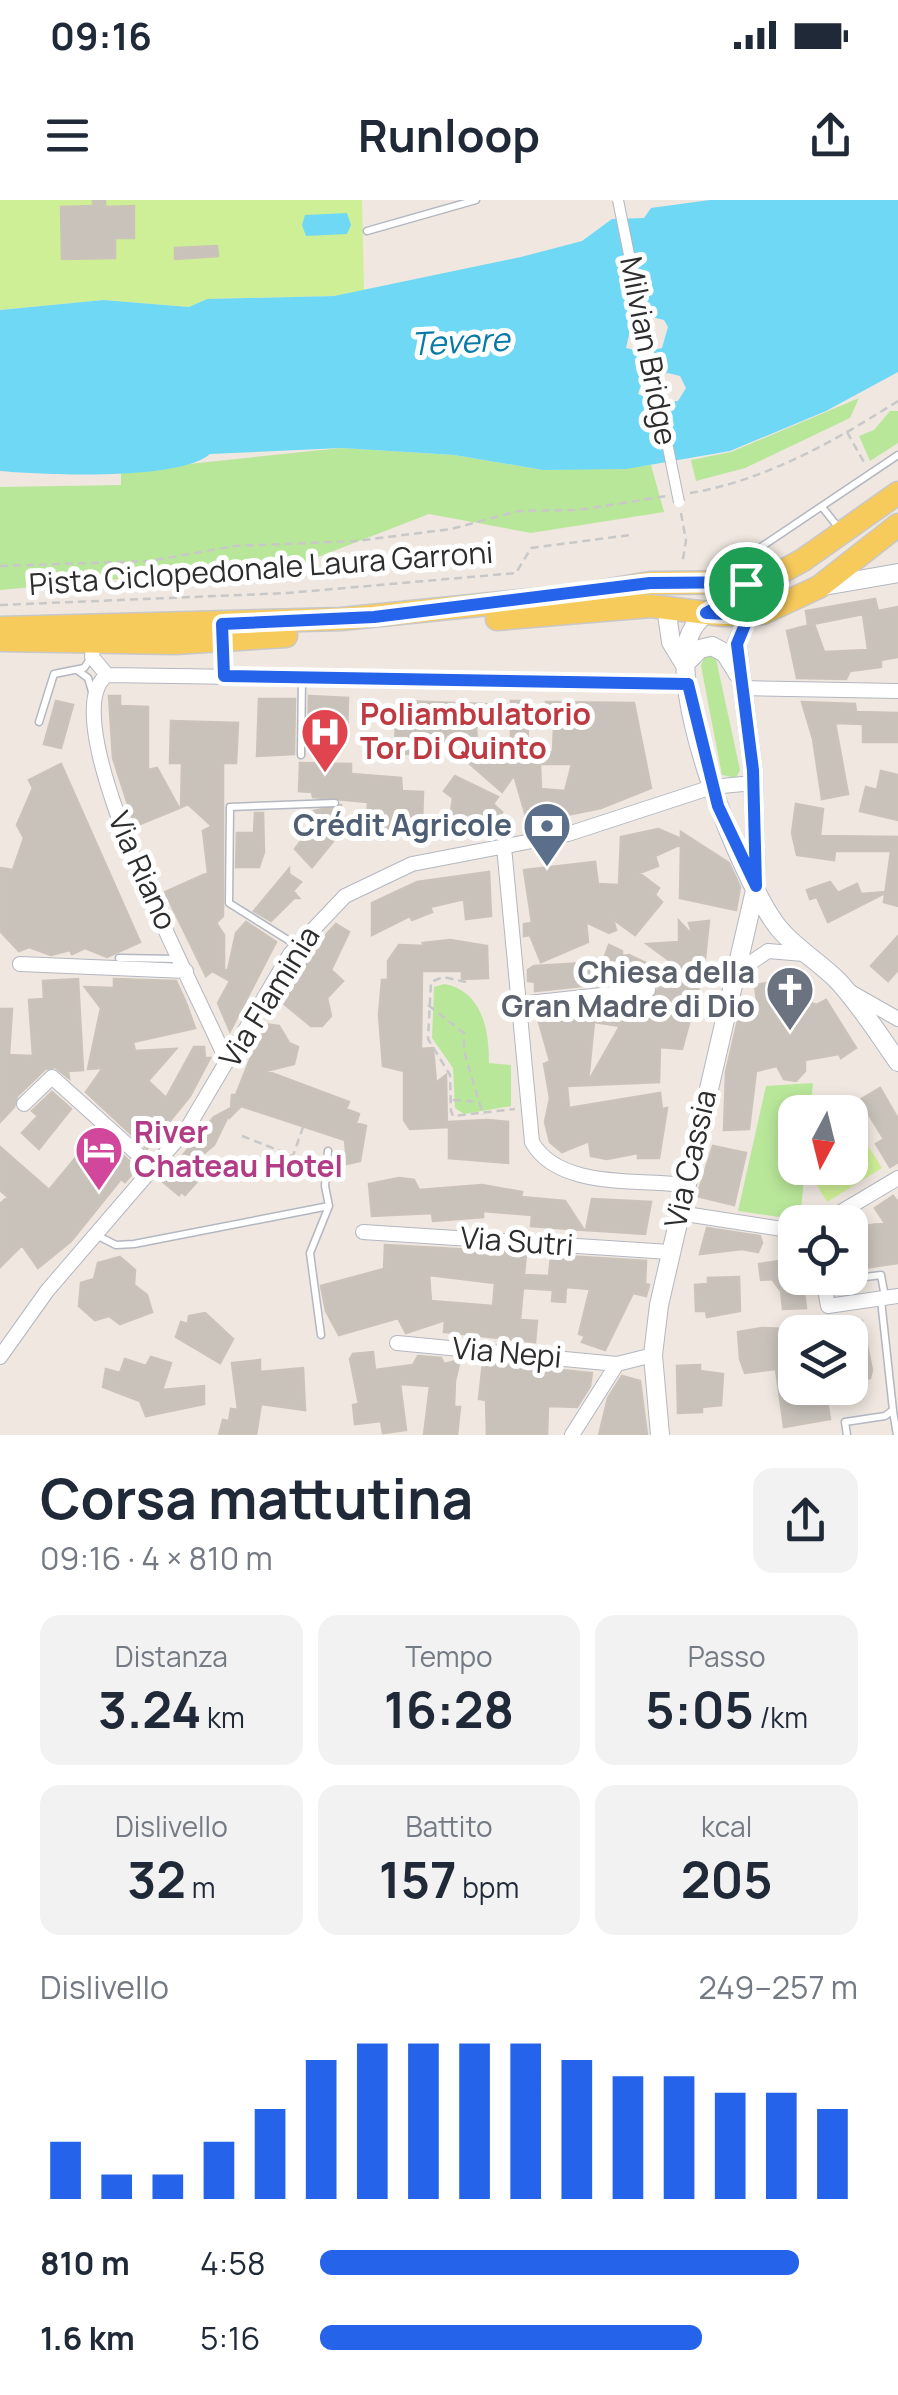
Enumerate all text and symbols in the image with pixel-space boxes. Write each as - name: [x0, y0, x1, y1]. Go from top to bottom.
- text: 09:16: [50, 9, 152, 61]
- text: Runloop: [358, 104, 540, 166]
- icon: menu: [40, 108, 95, 163]
- icon: share: [803, 108, 858, 163]
- street label: Milvian Bridge: [611, 253, 688, 448]
- water label: Tevere: [409, 316, 513, 366]
- street label: Pista Ciclopedonale Laura Garroni: [27, 531, 494, 604]
- pin: [704, 542, 789, 627]
- icon: arrive: [719, 557, 774, 612]
- place label: Poliambulatorio Tor Di Quinto: [360, 693, 591, 768]
- hospital icon: Poliambulatorio Tor Di Quinto: [299, 706, 351, 774]
- bank icon: Crédit Agricole: [521, 800, 573, 868]
- place label: Crédit Agricole: [293, 804, 512, 845]
- street label: Via Riano: [99, 805, 188, 936]
- street label: Via Flaminia: [209, 918, 328, 1075]
- place label: Chiesa della Gran Madre di Dio: [501, 951, 755, 1026]
- church icon: Chiesa della Gran Madre di Dio: [764, 964, 816, 1032]
- street label: Via Cassia: [654, 1086, 725, 1232]
- north arrow: [778, 1095, 868, 1185]
- map controls: [778, 1095, 868, 1405]
- place label: River Chateau Hotel: [134, 1111, 343, 1186]
- hotel icon: River Chateau Hotel: [73, 1124, 125, 1192]
- button: locate: [778, 1205, 868, 1295]
- street label: Via Sutri: [459, 1216, 575, 1265]
- button: layers: [778, 1315, 868, 1405]
- street label: Via Nepi: [451, 1326, 563, 1377]
- text: Corsa mattutina: [40, 1460, 473, 1536]
- button: share: [753, 1468, 858, 1573]
- text: 09:16 · 4 × 810 m: [40, 1536, 273, 1580]
- text: Distanza: [115, 1637, 228, 1675]
- text: Tempo: [405, 1637, 493, 1675]
- text: Passo: [688, 1637, 766, 1675]
- text: 3.24: [98, 1675, 201, 1743]
- text: 16:28: [384, 1675, 514, 1743]
- text: 5:05: [645, 1675, 754, 1743]
- text: km: [201, 1698, 245, 1736]
- text: /km: [754, 1698, 808, 1736]
- text: Dislivello: [115, 1807, 228, 1845]
- text: Battito: [405, 1807, 493, 1845]
- text: kcal: [701, 1807, 752, 1845]
- text: 32: [127, 1845, 186, 1913]
- text: 157: [379, 1845, 457, 1913]
- text: 205: [681, 1845, 773, 1913]
- text: m: [186, 1868, 215, 1906]
- text: bpm: [457, 1868, 519, 1906]
- text: Dislivello: [40, 1965, 169, 2009]
- text: 249–257 m: [698, 1965, 858, 2009]
- text: 810 m: [40, 2241, 130, 2285]
- text: 4:58: [200, 2241, 266, 2285]
- text: 1.6 km: [40, 2316, 135, 2360]
- text: 5:16: [200, 2316, 260, 2360]

